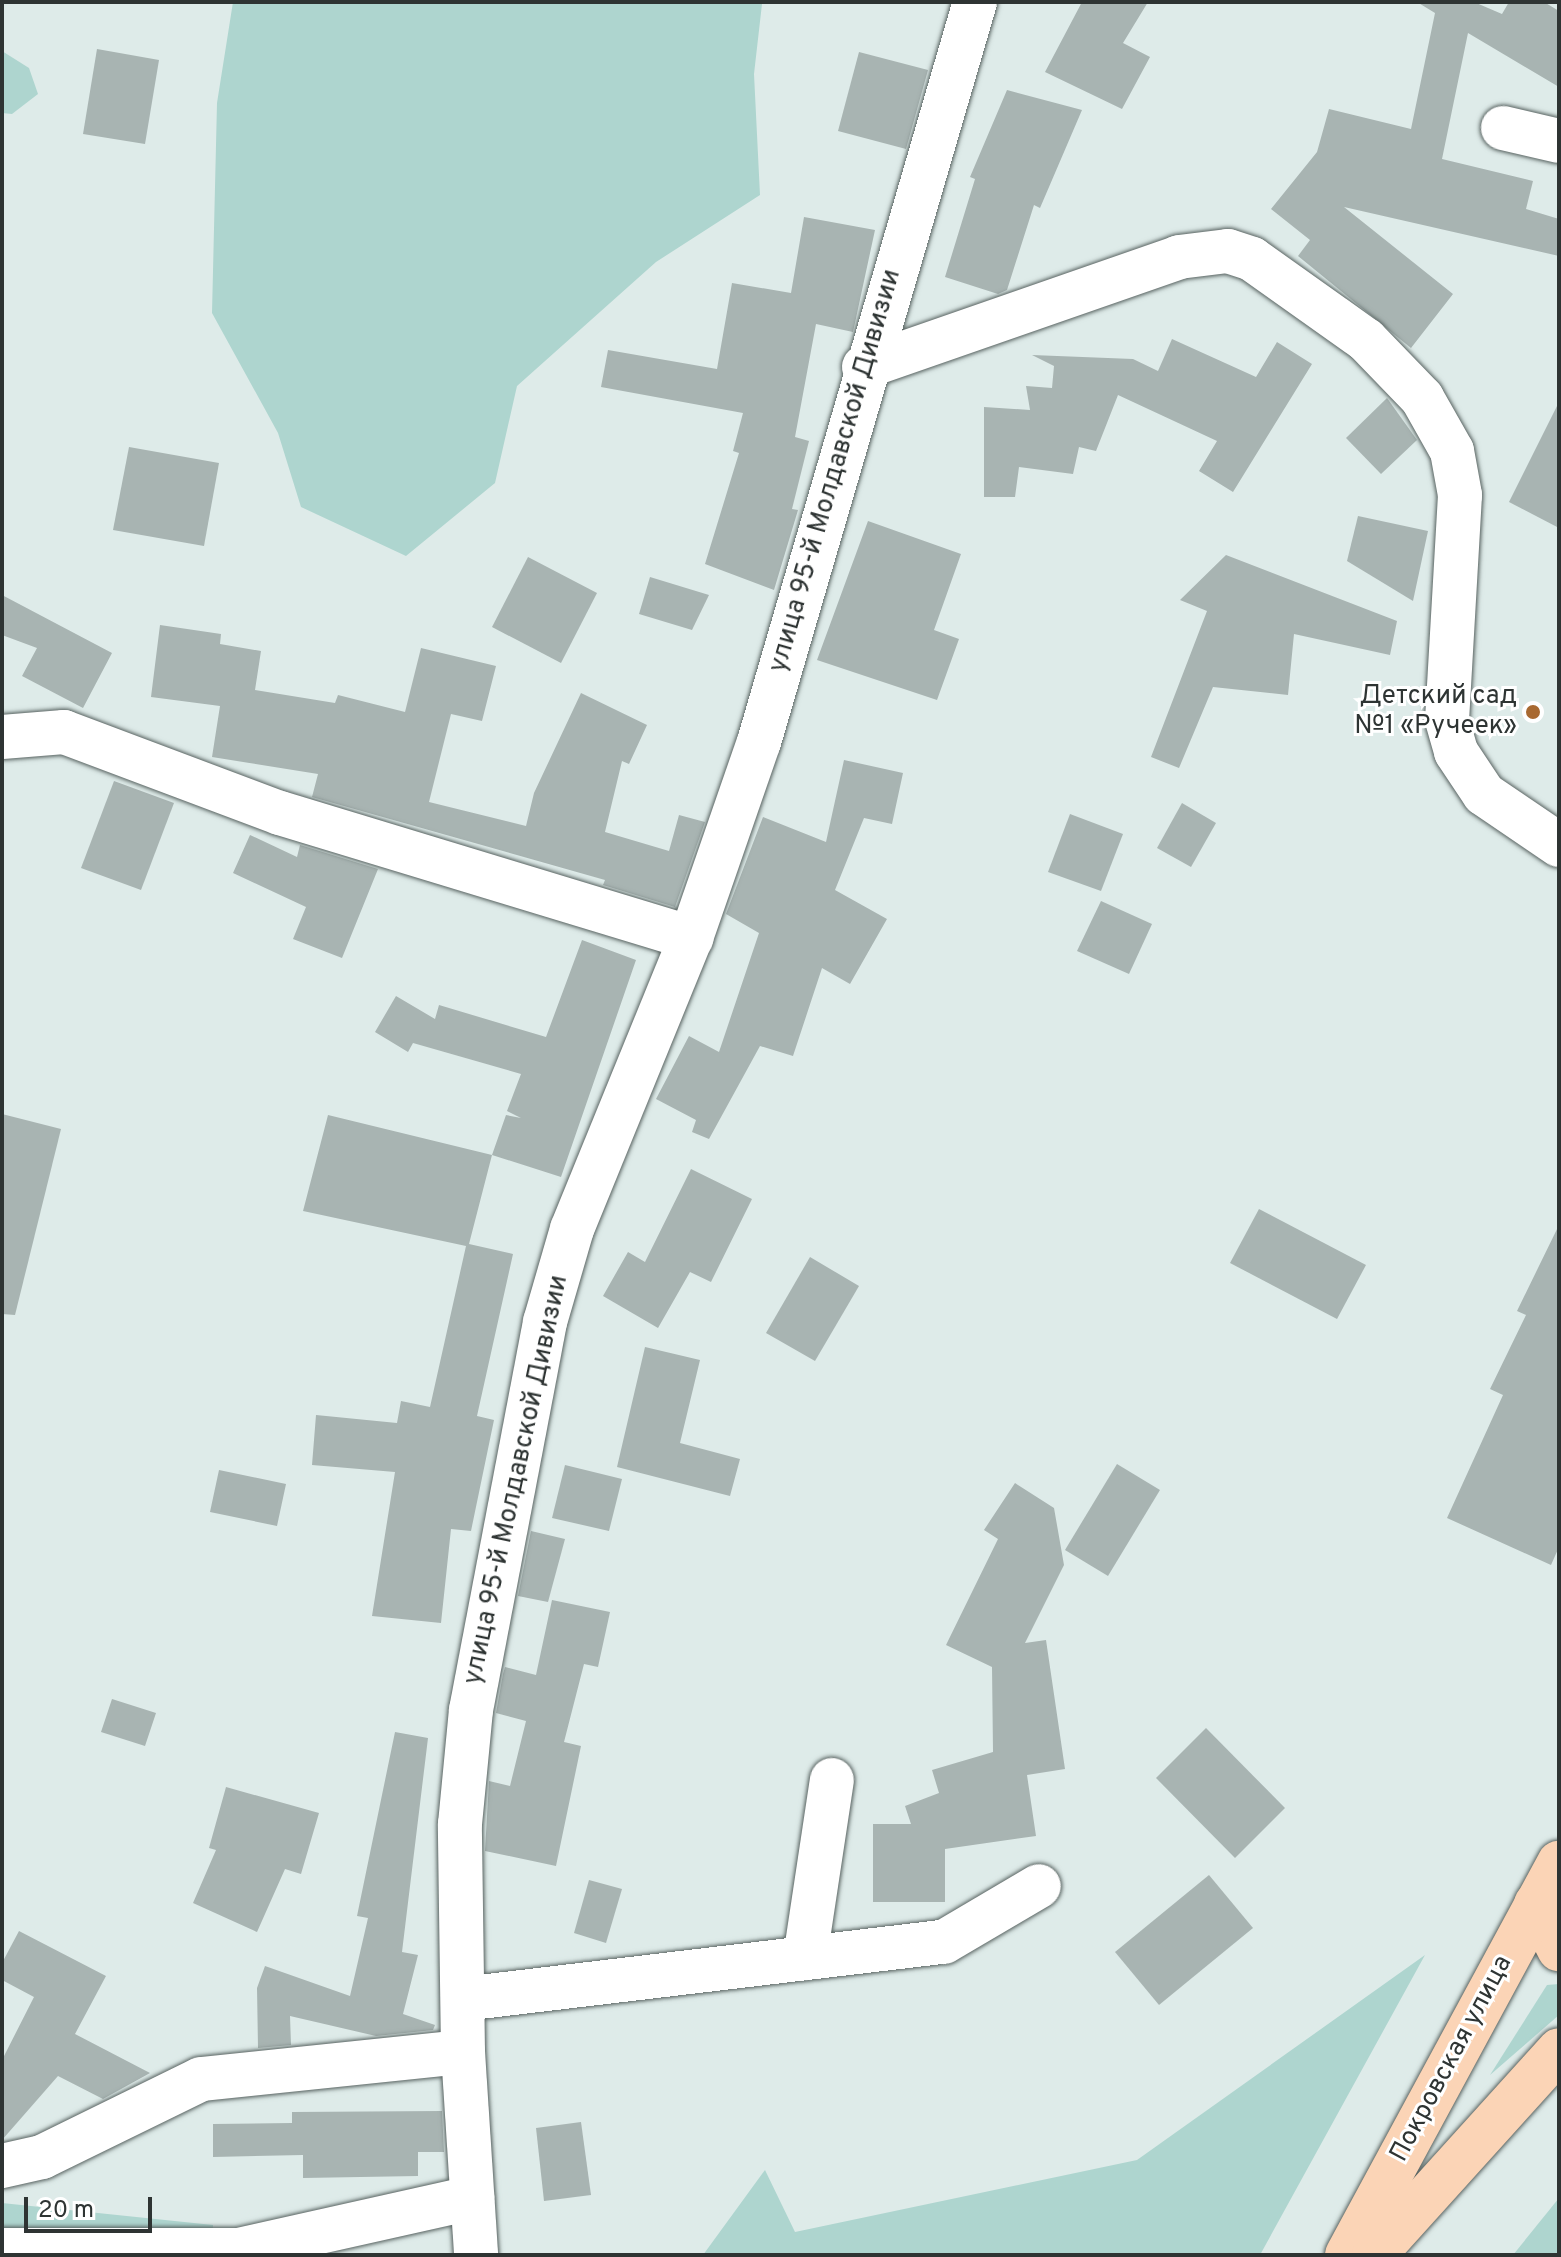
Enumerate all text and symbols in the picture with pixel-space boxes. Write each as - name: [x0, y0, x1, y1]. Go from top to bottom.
- street label: улица 95-й Молдавской Дивизии: [763, 266, 909, 676]
- place label: Детский сад №1 «Ручеек»: [1354, 681, 1517, 742]
- marker: Детский сад №1 «Ручеек»: [1524, 703, 1542, 721]
- street label: улица 95-й Молдавской Дивизии: [458, 1272, 576, 1688]
- street label: Покровская улица: [1384, 1951, 1520, 2167]
- scale bar: [28, 2181, 156, 2231]
- text: 20 m: [38, 2196, 94, 2226]

